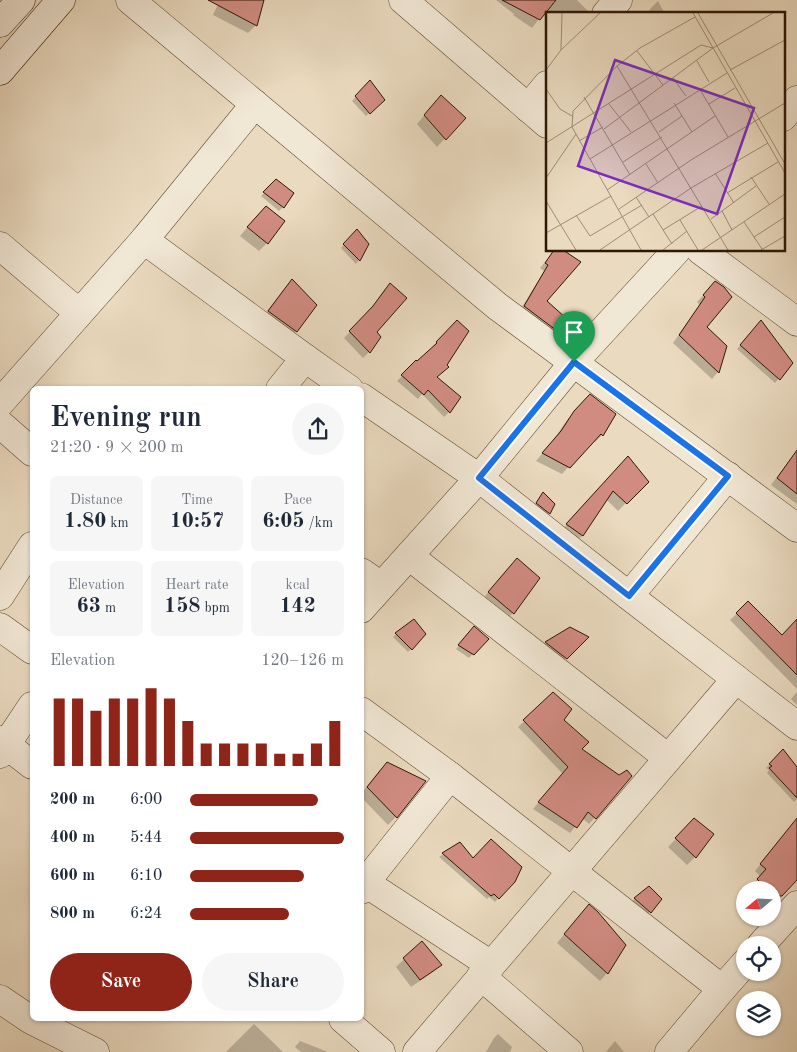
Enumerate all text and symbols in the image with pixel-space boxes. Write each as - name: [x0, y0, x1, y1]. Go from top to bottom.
- inset map: [546, 12, 784, 251]
- pin: [553, 311, 595, 362]
- icon: arrive: [560, 318, 588, 346]
- button: share: [292, 403, 344, 455]
- text: Evening run: [50, 405, 202, 433]
- text: 21:20 · 9 × 200 m: [50, 440, 183, 456]
- text: Distance: [70, 493, 123, 507]
- text: Time: [181, 493, 213, 507]
- text: Pace: [283, 493, 312, 507]
- text: 1.80: [64, 511, 106, 532]
- text: 10:57: [170, 511, 224, 532]
- text: 6:05: [262, 511, 305, 532]
- text: km: [106, 516, 129, 530]
- text: /km: [305, 516, 333, 530]
- text: Elevation: [68, 578, 125, 592]
- text: Heart rate: [166, 578, 228, 592]
- text: kcal: [286, 578, 310, 592]
- text: 63: [77, 596, 101, 617]
- text: 158: [164, 596, 201, 617]
- text: 142: [279, 596, 316, 617]
- text: m: [101, 601, 116, 615]
- text: bpm: [201, 601, 230, 615]
- text: Elevation: [50, 653, 115, 669]
- text: 120–126 m: [261, 653, 344, 669]
- text: 200 m: [50, 792, 95, 808]
- text: 6:00: [130, 792, 162, 808]
- text: 400 m: [50, 830, 95, 846]
- text: 5:44: [130, 830, 162, 846]
- text: 600 m: [50, 868, 95, 884]
- text: 6:10: [130, 868, 162, 884]
- north arrow: [736, 881, 781, 926]
- map controls: [736, 881, 781, 1036]
- text: 800 m: [50, 906, 95, 922]
- text: 6:24: [130, 906, 162, 922]
- button: locate: [736, 936, 781, 981]
- button: Save: [50, 953, 192, 1011]
- button: Share: [202, 953, 344, 1011]
- button: layers: [736, 991, 781, 1036]

